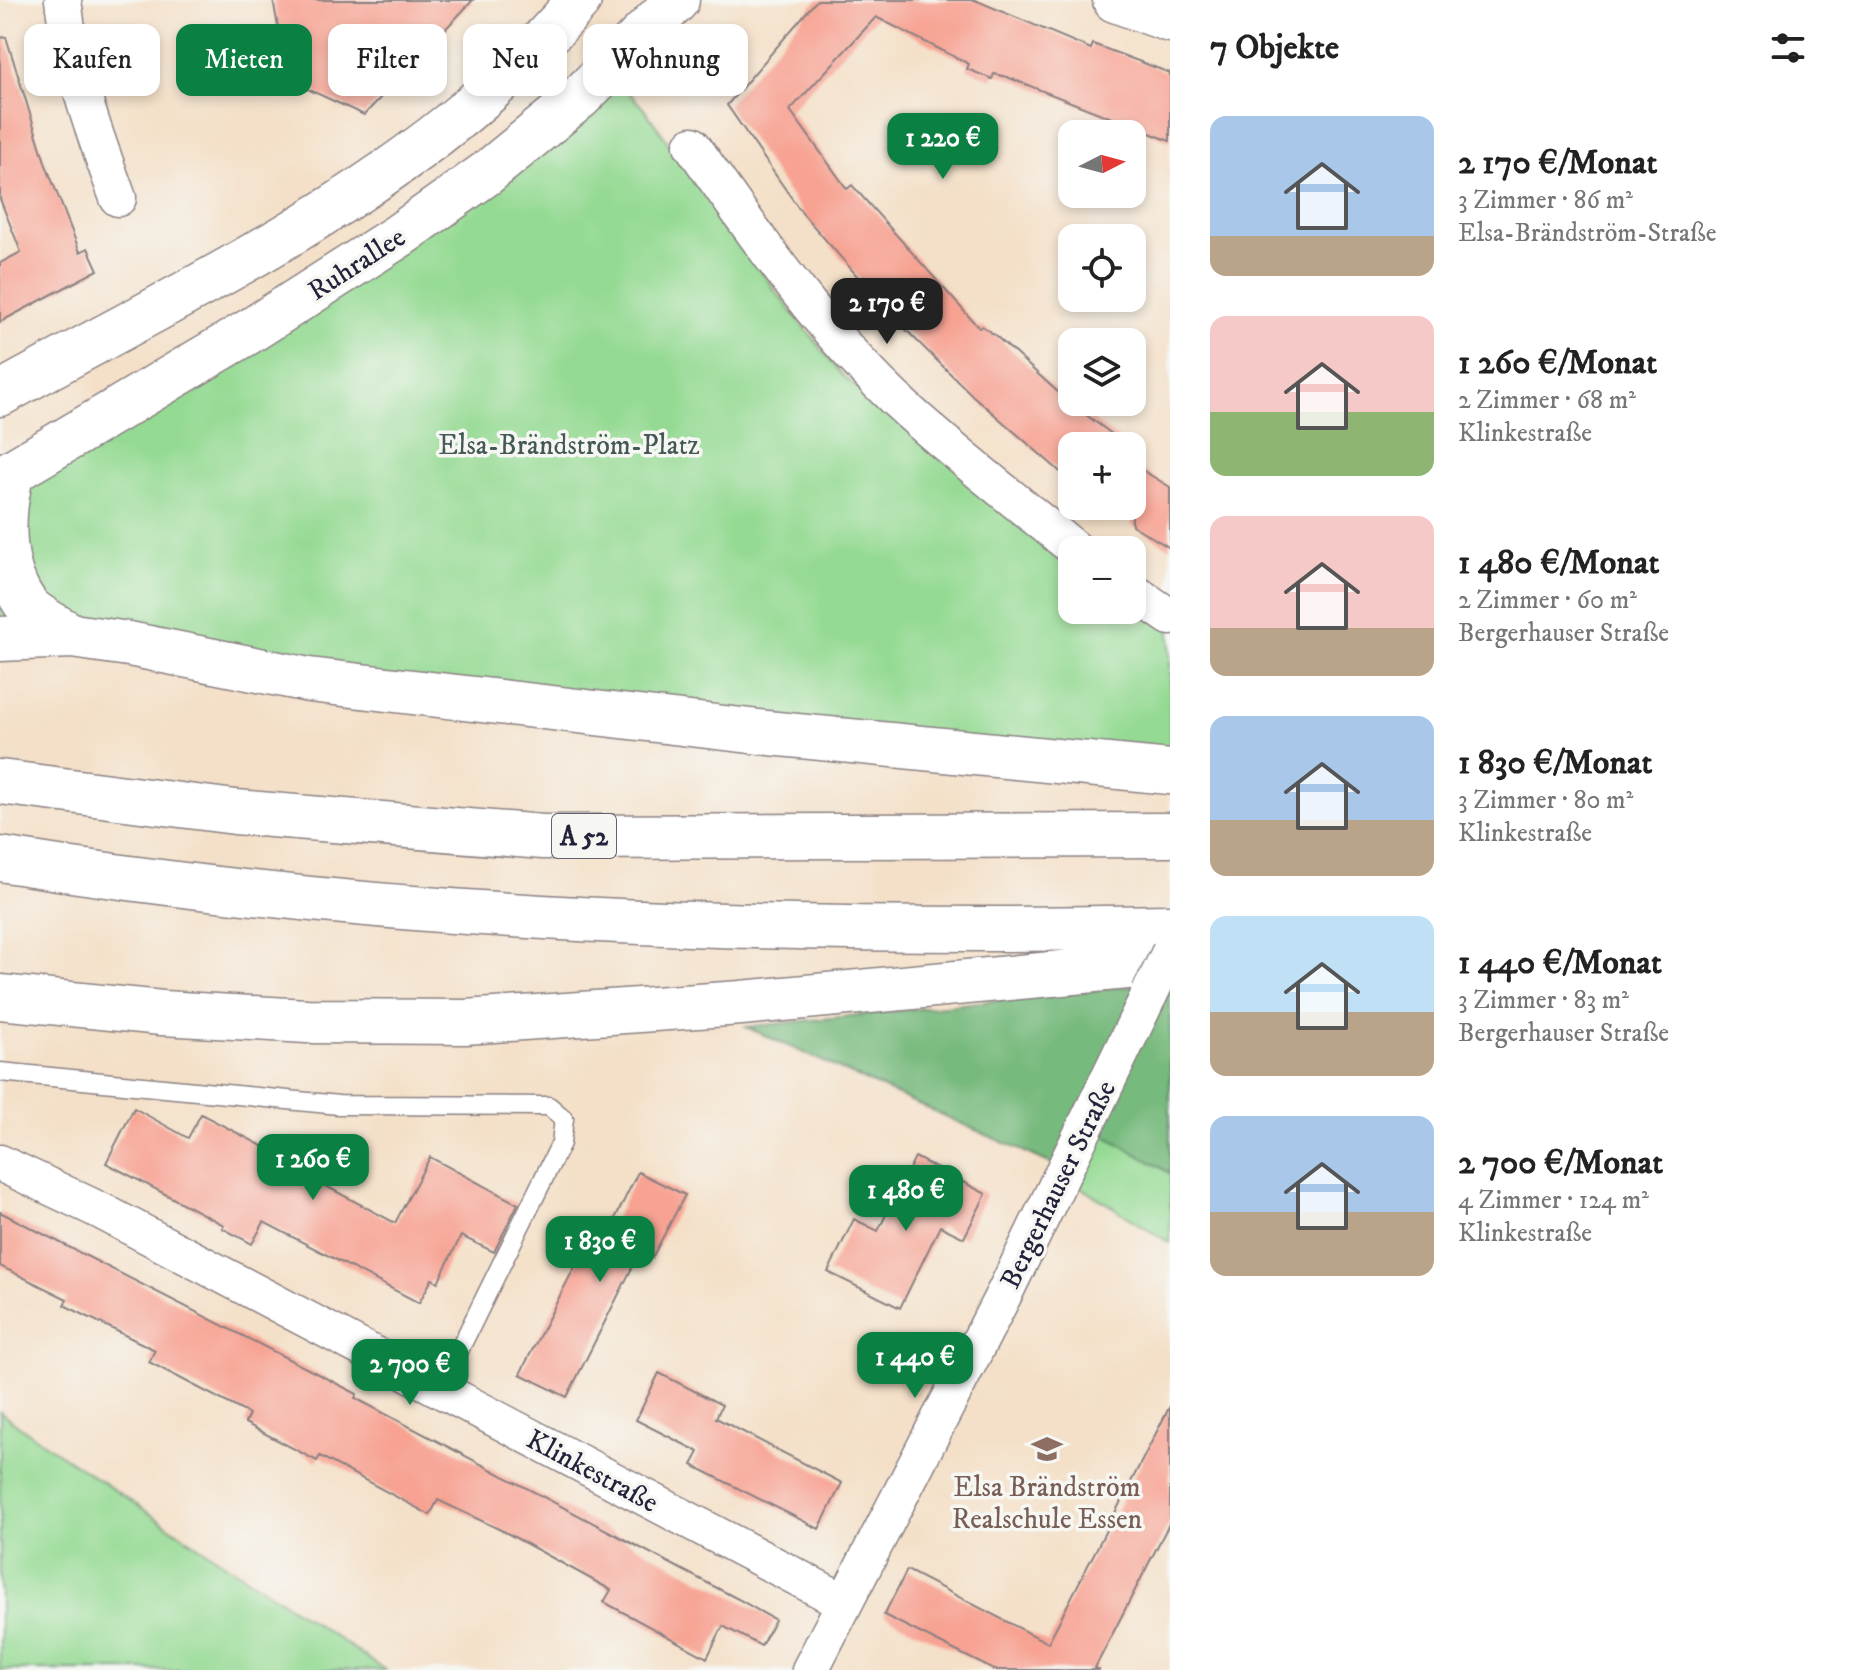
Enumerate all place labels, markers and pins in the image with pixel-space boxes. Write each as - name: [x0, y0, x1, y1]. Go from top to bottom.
- pin: 1 220 €: [869, 113, 1017, 181]
- pin: 2 170 €: [813, 278, 961, 346]
- pin: 1 260 €: [239, 1134, 387, 1202]
- pin: 1 480 €: [832, 1165, 980, 1233]
- pin: 1 830 €: [526, 1216, 674, 1284]
- pin: 1 440 €: [841, 1332, 989, 1400]
- pin: 2 700 €: [336, 1339, 484, 1407]
- school or university icon: Elsa Brändström Realschule Essen: [1030, 1432, 1064, 1466]
- place label: Elsa Brändström Realschule Essen: [952, 1470, 1143, 1537]

